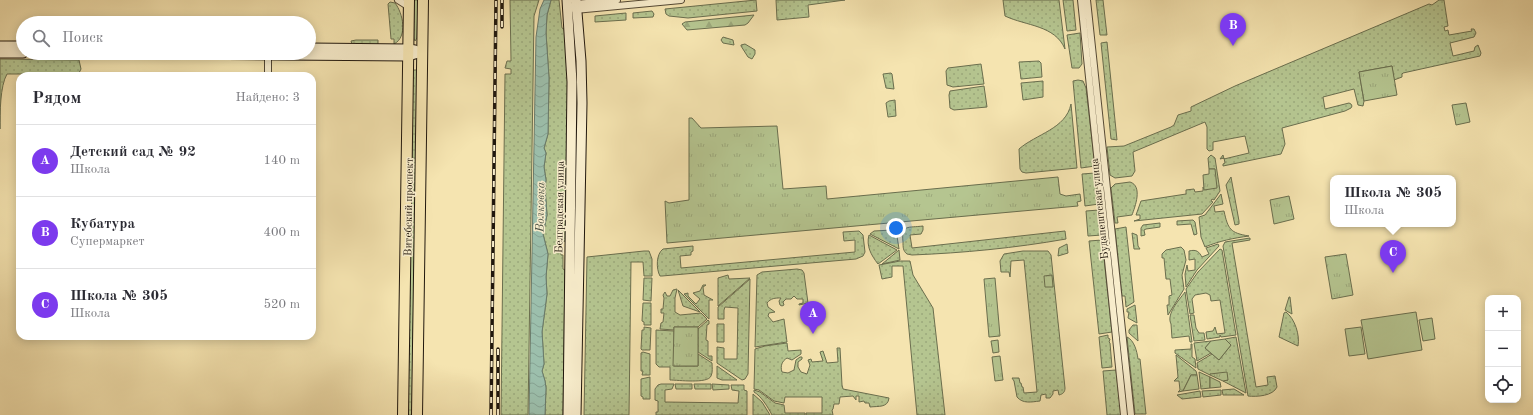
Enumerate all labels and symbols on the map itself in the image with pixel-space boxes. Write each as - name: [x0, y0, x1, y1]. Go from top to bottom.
- pin: B: [1220, 13, 1246, 46]
- street label: Будапештская улица: [1090, 157, 1111, 260]
- street label: Витебский проспект: [403, 158, 416, 256]
- street label: Белградская улица: [554, 160, 567, 253]
- water label: Волковка: [535, 181, 547, 233]
- your location: [886, 218, 906, 238]
- pin: C: [1380, 240, 1406, 273]
- pin: A: [800, 301, 826, 334]

